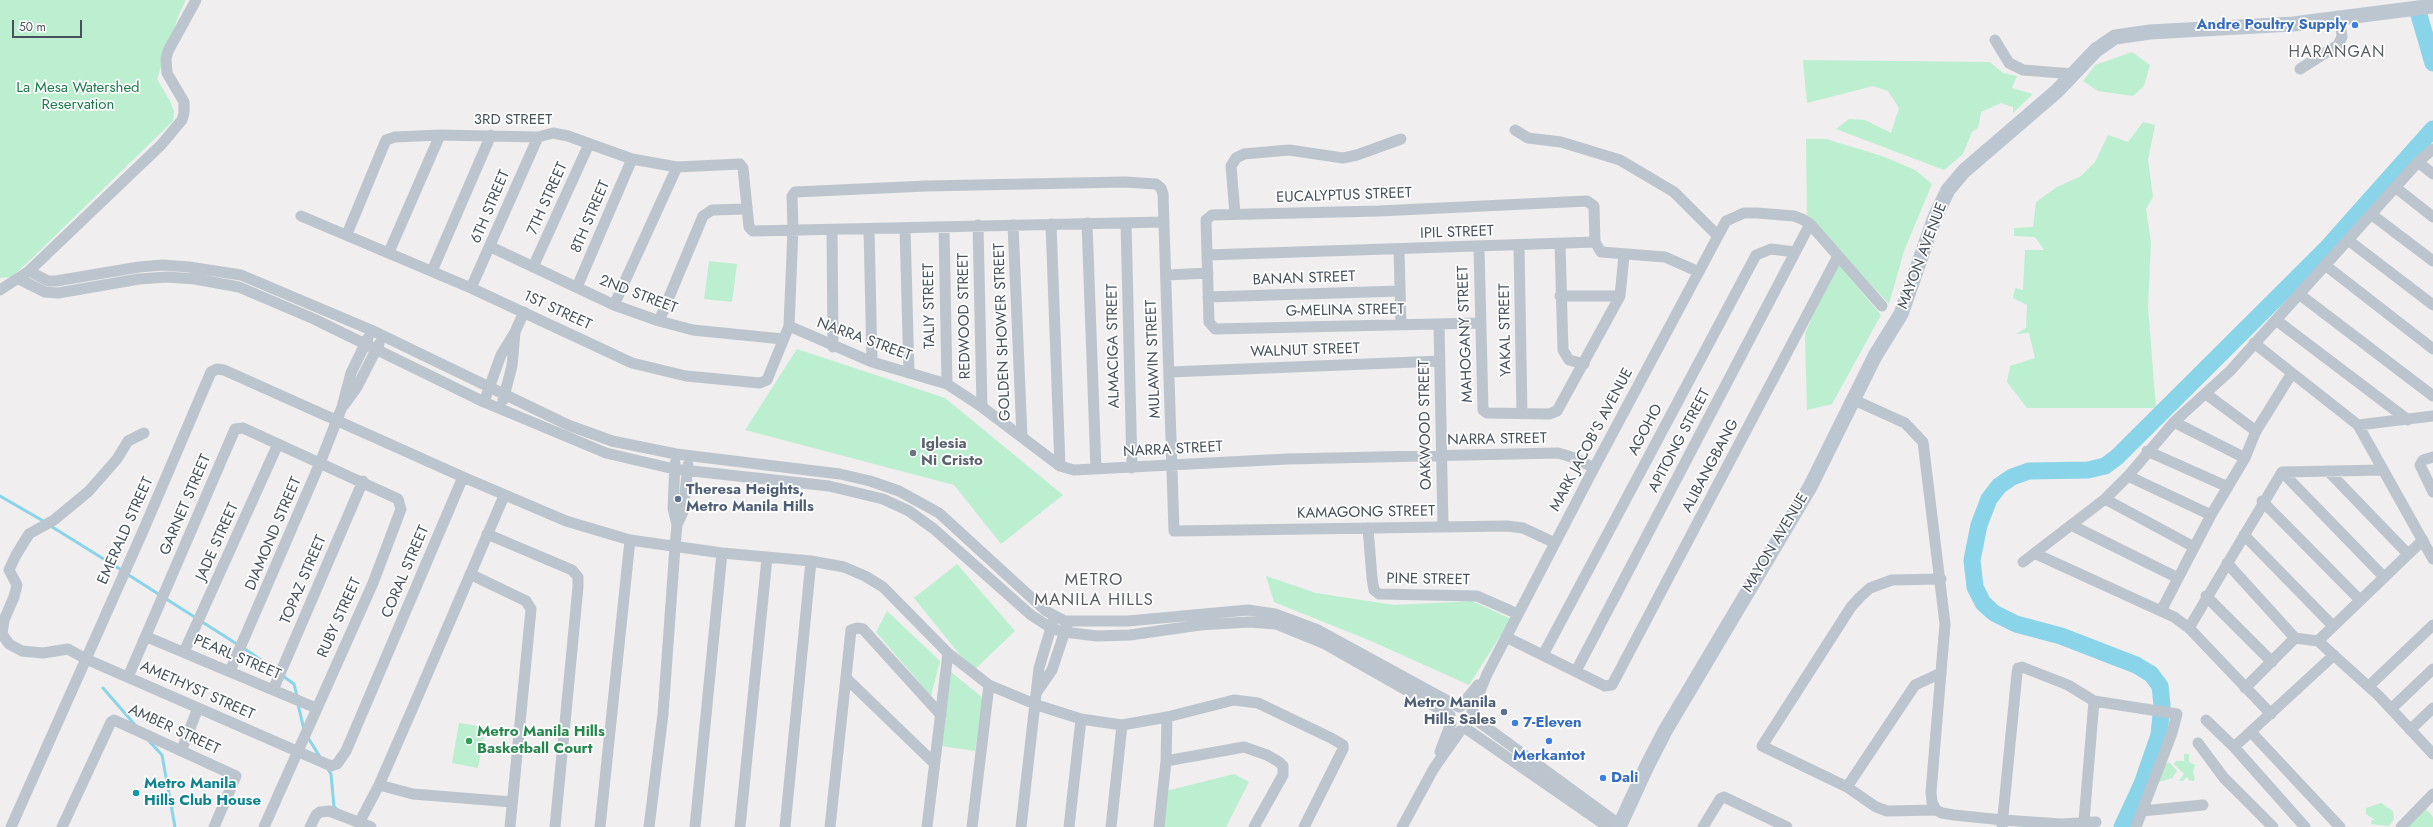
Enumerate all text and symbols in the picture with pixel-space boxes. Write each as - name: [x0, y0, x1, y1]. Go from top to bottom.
- scale bar: [14, 12, 84, 38]
- place label: Andre Poultry Supply: [2197, 16, 2347, 34]
- text: 50 m: [19, 18, 46, 36]
- marker: Andre Poultry Supply: [2350, 20, 2360, 30]
- district label: HARANGAN: [2289, 43, 2385, 63]
- park label: La Mesa Watershed Reservation: [16, 79, 140, 114]
- street label: 3RD STREET: [474, 111, 552, 129]
- street label: 7TH STREET: [524, 160, 572, 238]
- street label: 6TH STREET: [467, 168, 515, 246]
- street label: 8TH STREET: [568, 178, 614, 256]
- street label: EUCALYPTUS STREET: [1276, 185, 1412, 207]
- street label: MAYON AVENUE: [1894, 200, 1952, 312]
- street label: IPIL STREET: [1420, 223, 1494, 243]
- street label: GOLDEN SHOWER STREET: [991, 243, 1015, 421]
- street label: REDWOOD STREET: [955, 253, 975, 379]
- street label: TALIY STREET: [920, 263, 940, 349]
- street label: MAHOGANY STREET: [1455, 265, 1477, 403]
- street label: BANAN STREET: [1252, 268, 1356, 290]
- street label: 2ND STREET: [597, 272, 679, 318]
- street label: ALMACIGA STREET: [1104, 283, 1124, 409]
- street label: YAKAL STREET: [1496, 283, 1516, 377]
- street label: 1ST STREET: [520, 287, 594, 335]
- street label: MULAWIN STREET: [1143, 299, 1165, 419]
- street label: G-MELINA STREET: [1286, 301, 1404, 321]
- street label: NARRA STREET: [814, 314, 914, 366]
- street label: WALNUT STREET: [1250, 340, 1360, 362]
- street label: OAKWOOD STREET: [1416, 360, 1436, 490]
- street label: MARK JACOB'S AVENUE: [1547, 365, 1637, 515]
- street label: APITONG STREET: [1645, 386, 1715, 496]
- street label: AGOHO: [1625, 401, 1667, 459]
- street label: ALIBANGBANG: [1679, 416, 1743, 516]
- street label: NARRA STREET: [1447, 430, 1547, 450]
- place label: Iglesia Ni Cristo: [921, 435, 983, 470]
- street label: NARRA STREET: [1123, 438, 1223, 462]
- marker: Iglesia Ni Cristo: [908, 448, 918, 458]
- street label: GARNET STREET: [157, 452, 215, 558]
- street label: EMERALD STREET: [94, 475, 158, 587]
- street label: DIAMOND STREET: [242, 475, 306, 593]
- place label: Theresa Heights, Metro Manila Hills: [686, 481, 814, 516]
- street label: MAYON AVENUE: [1739, 490, 1813, 596]
- marker: Theresa Heights, Metro Manila Hills: [673, 494, 683, 504]
- street label: JADE STREET: [193, 500, 243, 584]
- street label: KAMAGONG STREET: [1297, 503, 1435, 523]
- street label: CORAL STREET: [378, 523, 434, 621]
- street label: TOPAZ STREET: [277, 533, 331, 627]
- street label: PINE STREET: [1386, 570, 1470, 590]
- district label: METRO MANILA HILLS: [1034, 571, 1154, 611]
- street label: RUBY STREET: [314, 575, 366, 661]
- street label: PEARL STREET: [191, 632, 283, 684]
- street label: AMETHYST STREET: [137, 658, 257, 724]
- place label: Metro Manila Hills Sales: [1404, 694, 1496, 729]
- street label: AMBER STREET: [125, 701, 223, 759]
- marker: Metro Manila Hills Sales: [1499, 707, 1509, 717]
- place label: 7-Eleven: [1523, 714, 1582, 732]
- marker: 7-Eleven: [1510, 718, 1520, 728]
- place label: Metro Manila Hills Basketball Court: [477, 723, 605, 758]
- marker: Metro Manila Hills Basketball Court: [464, 736, 474, 746]
- marker: Merkantot: [1544, 736, 1554, 746]
- place label: Merkantot: [1513, 747, 1585, 765]
- place label: Dali: [1611, 769, 1638, 787]
- marker: Dali: [1598, 773, 1608, 783]
- place label: Metro Manila Hills Club House: [144, 775, 261, 810]
- marker: Metro Manila Hills Club House: [131, 788, 141, 798]

